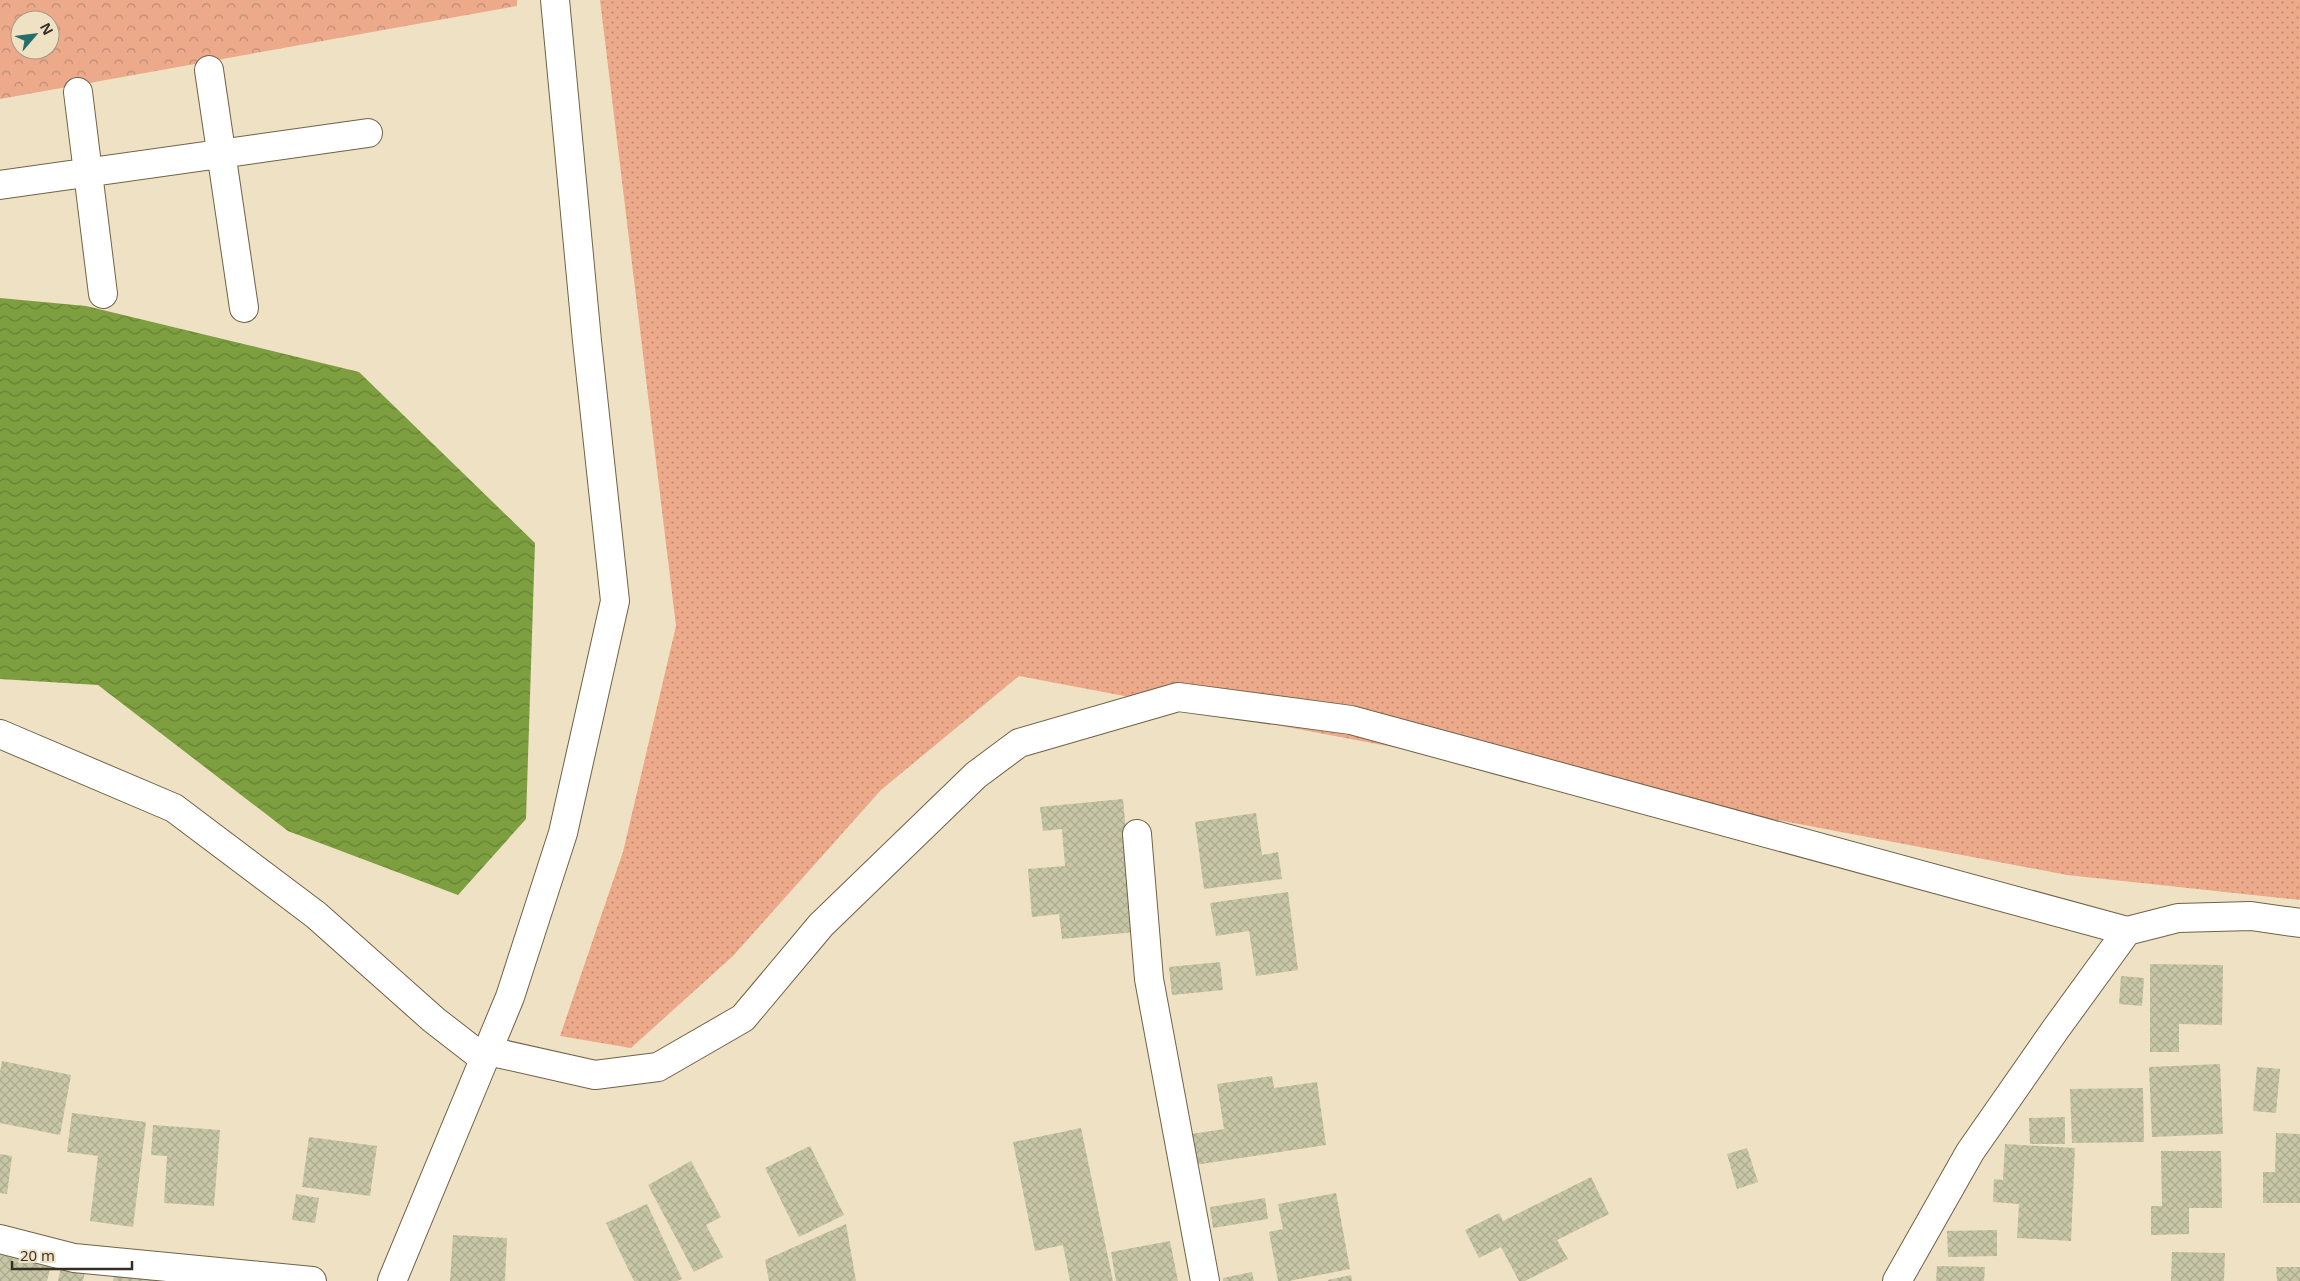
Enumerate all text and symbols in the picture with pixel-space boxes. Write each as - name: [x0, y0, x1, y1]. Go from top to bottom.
- north arrow: [10, 10, 60, 60]
- text: N: [36, 19, 58, 38]
- scale bar: [12, 1238, 132, 1270]
- text: 20 m: [20, 1245, 55, 1265]

